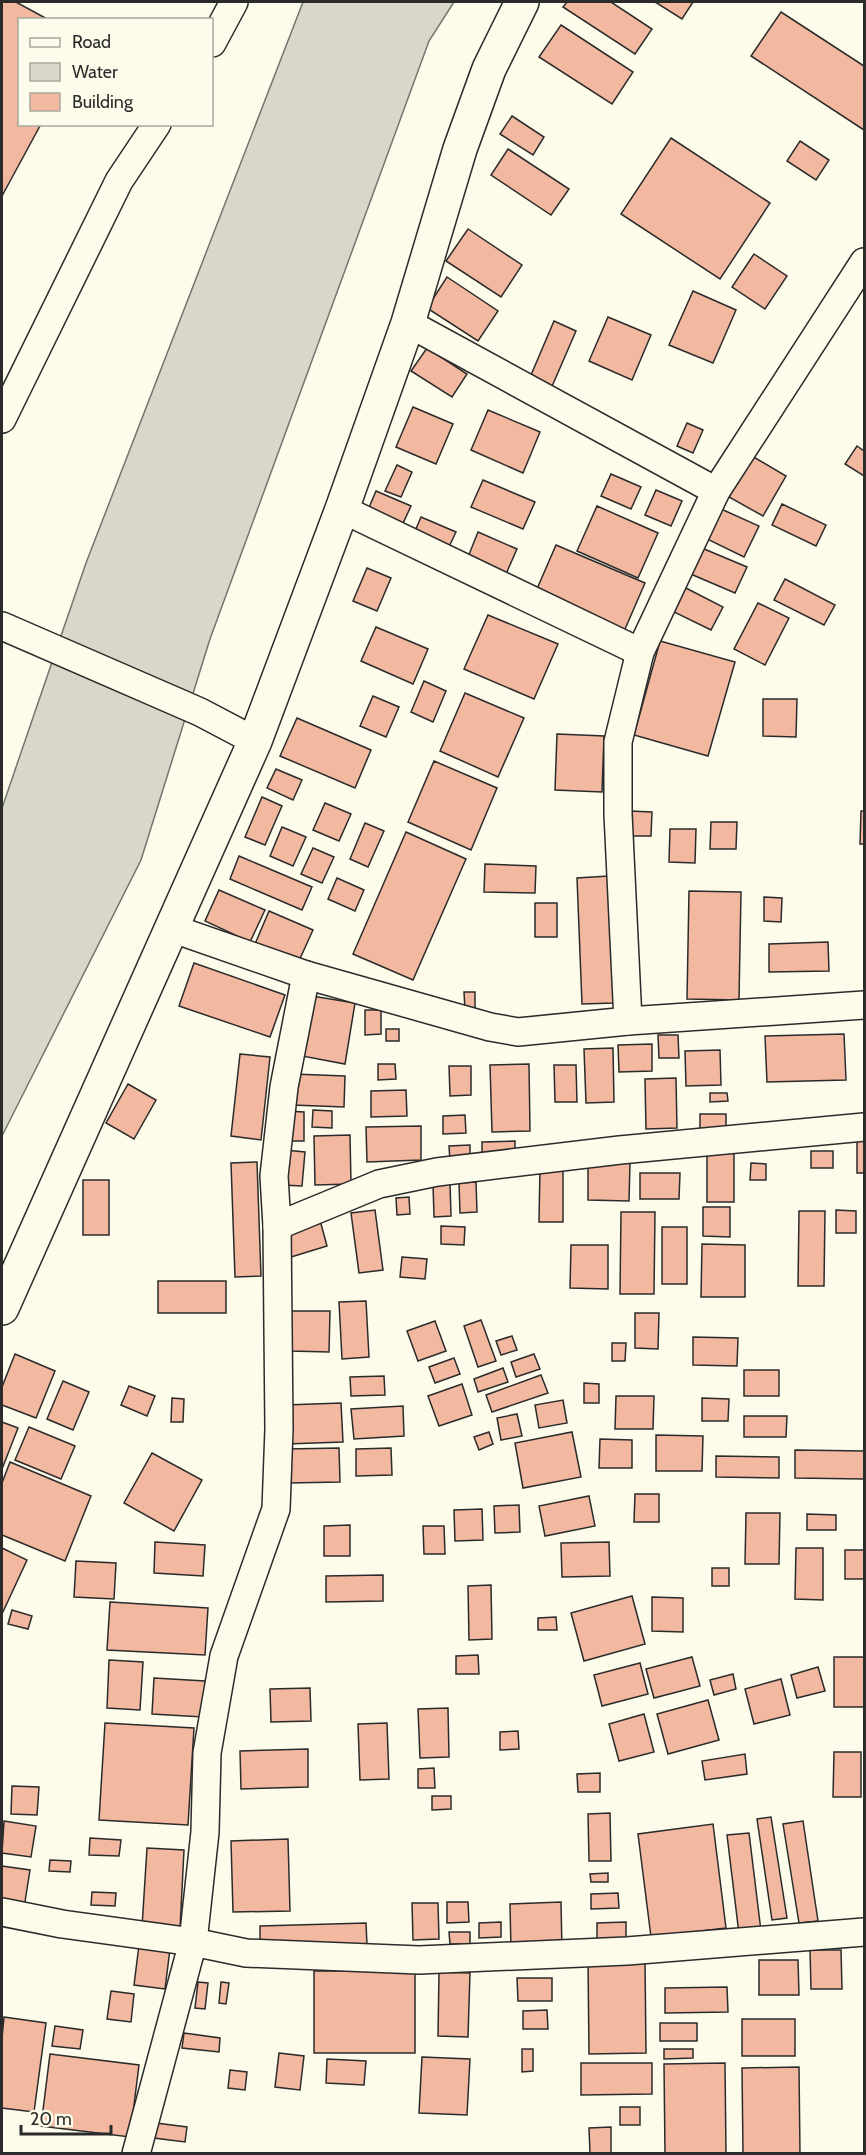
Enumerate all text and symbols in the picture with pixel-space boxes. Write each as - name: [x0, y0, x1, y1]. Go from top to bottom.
- legend: [18, 18, 213, 126]
- text: Road: [72, 31, 111, 53]
- text: Water: [72, 61, 118, 83]
- text: Building: [72, 91, 134, 113]
- scale bar: [21, 2098, 111, 2136]
- text: 20 m: [30, 2108, 72, 2130]

